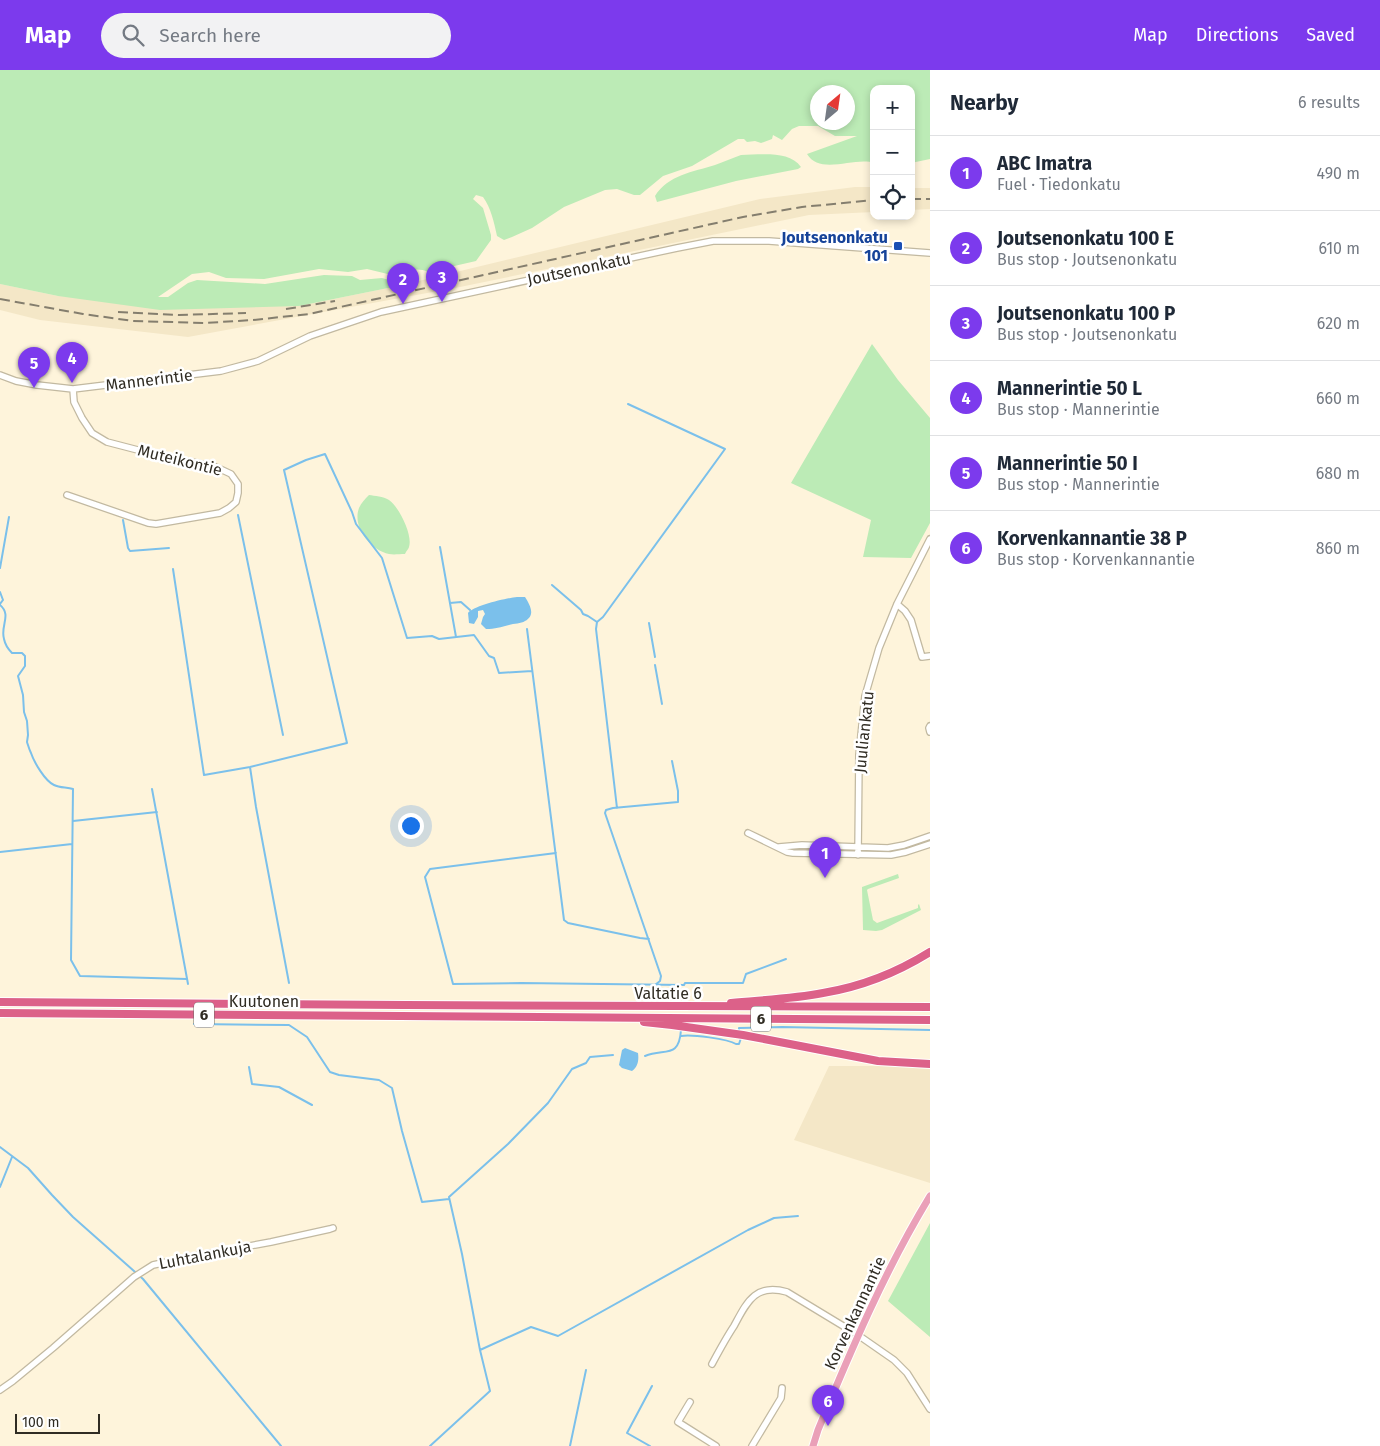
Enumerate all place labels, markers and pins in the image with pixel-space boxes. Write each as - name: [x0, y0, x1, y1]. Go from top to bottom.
- place label: Joutsenonkatu 101: [780, 228, 888, 265]
- marker: Joutsenonkatu 101: [892, 240, 904, 252]
- pin: 3: [426, 261, 458, 302]
- pin: 2: [387, 263, 419, 304]
- pin: 4: [56, 342, 88, 383]
- pin: 5: [18, 347, 50, 388]
- pin: 1: [809, 837, 841, 878]
- pin: 6: [812, 1385, 844, 1426]

